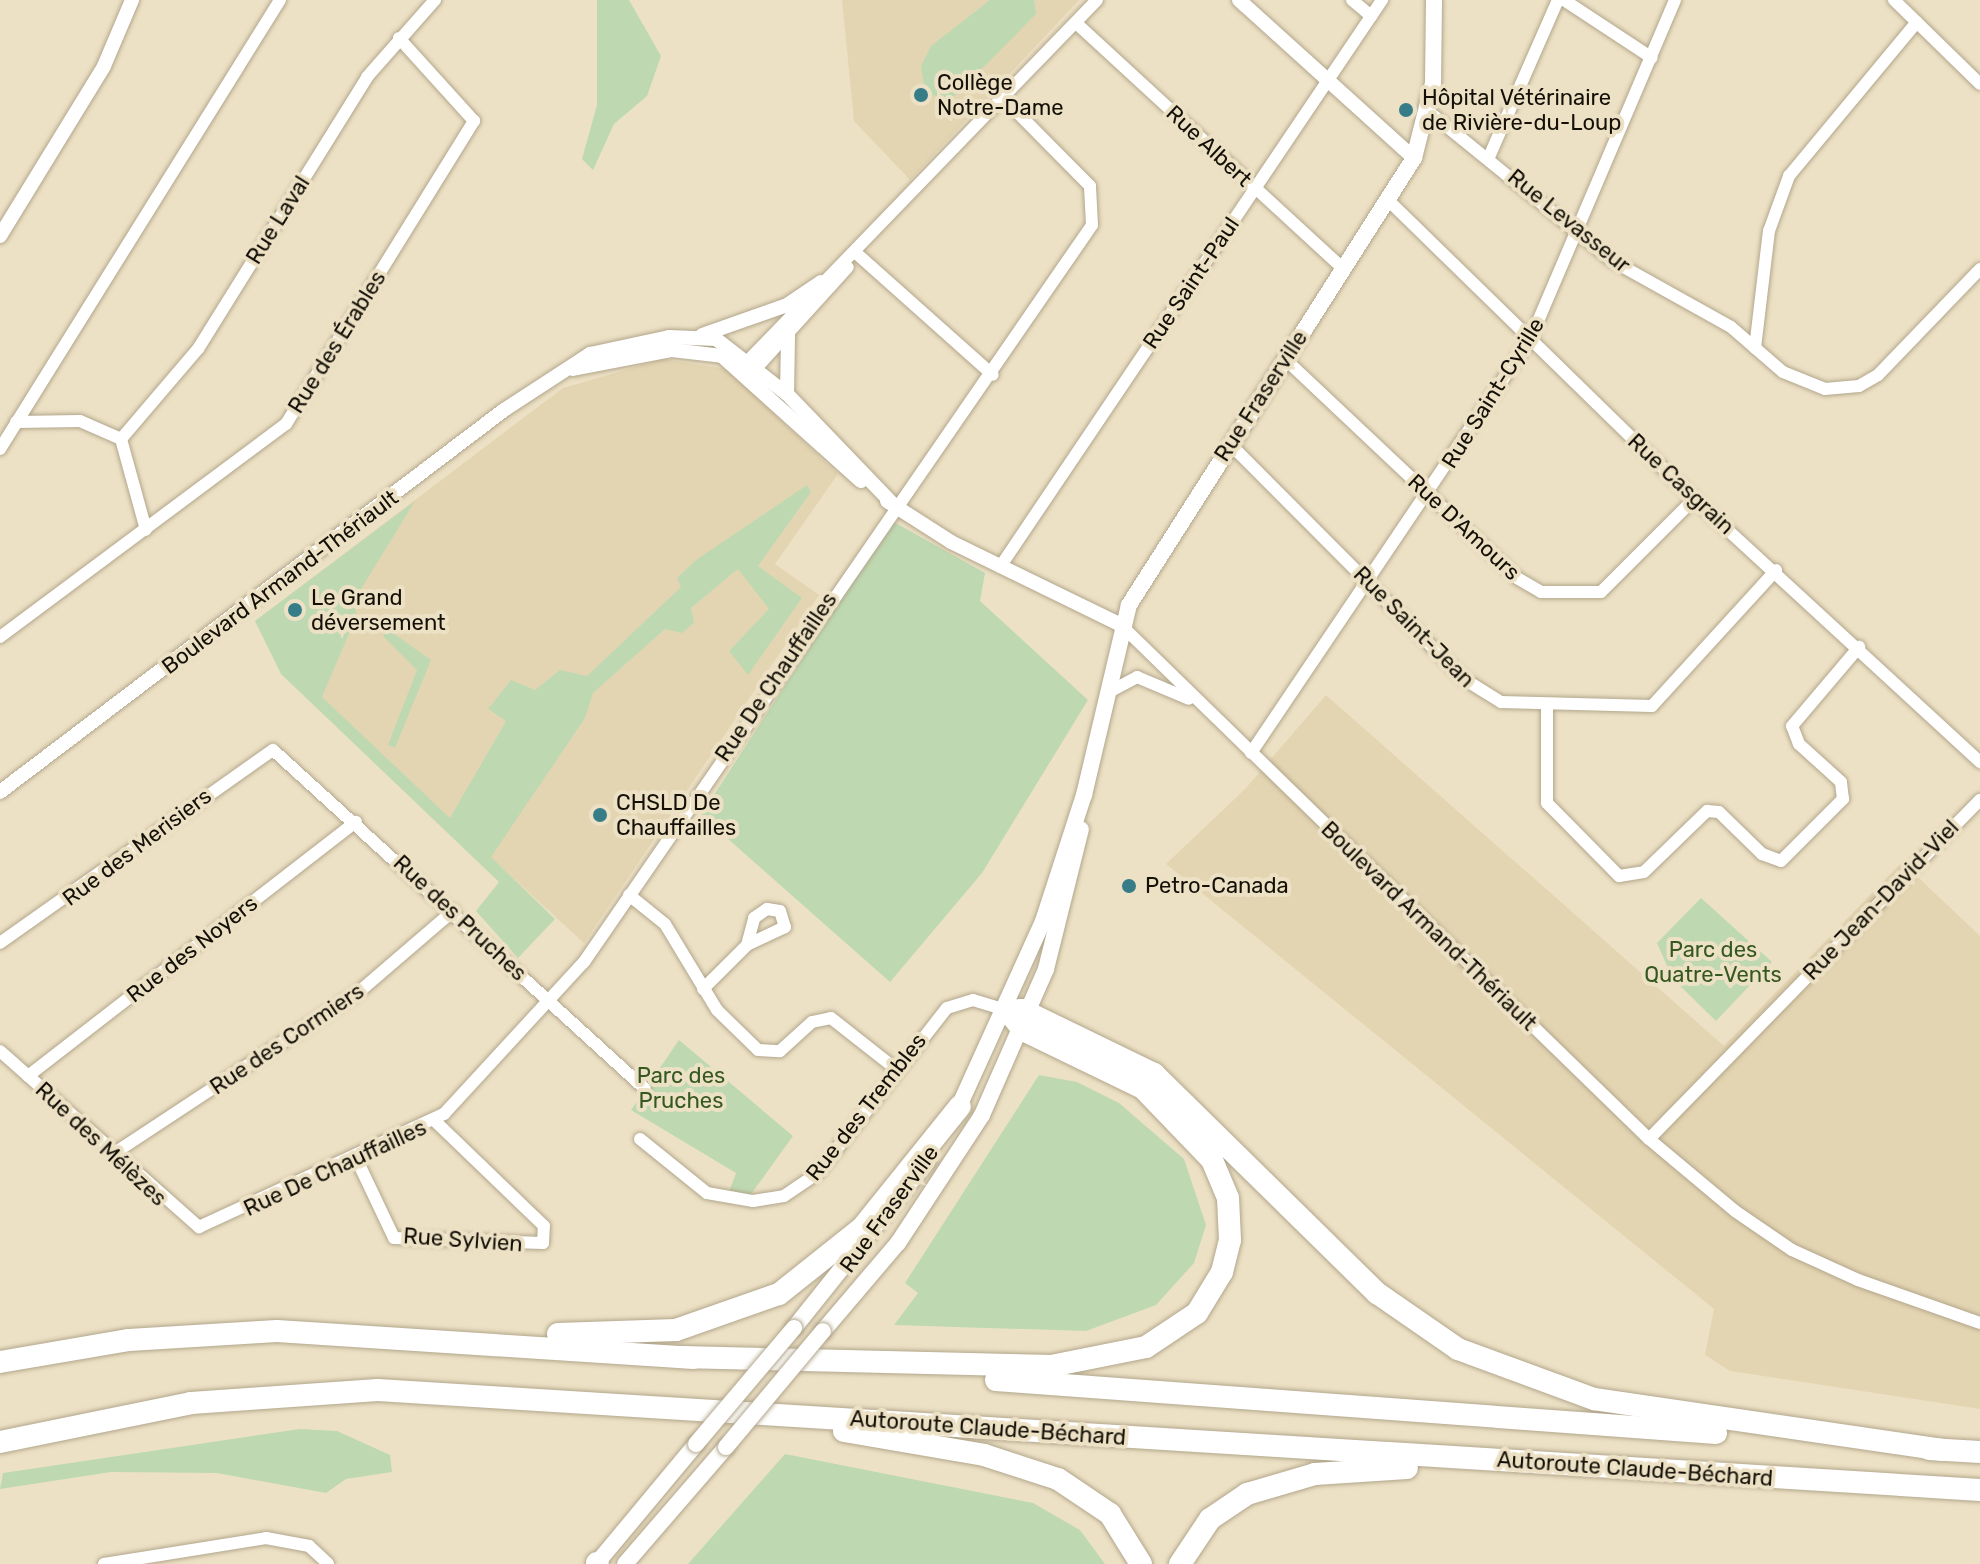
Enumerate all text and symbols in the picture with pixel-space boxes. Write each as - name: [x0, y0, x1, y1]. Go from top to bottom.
- place label: Collège Notre-Dame: [937, 69, 1064, 120]
- place label: Hôpital Vétérinaire de Rivière-du-Loup: [1422, 84, 1621, 136]
- marker: Collège Notre-Dame: [912, 86, 930, 104]
- street label: Rue Albert: [1161, 100, 1257, 192]
- marker: Hôpital Vétérinaire de Rivière-du-Loup: [1397, 101, 1415, 119]
- street label: Rue Levasseur: [1503, 164, 1635, 278]
- street label: Rue Laval: [241, 171, 315, 269]
- street label: Rue Saint-Paul: [1137, 212, 1245, 354]
- street label: Rue des Érables: [283, 266, 391, 418]
- street label: Rue Saint-Cyrille: [1436, 313, 1550, 473]
- street label: Rue Fraserville: [1209, 326, 1313, 466]
- street label: Rue Casgrain: [1622, 428, 1740, 540]
- street label: Rue D'Amours: [1402, 468, 1526, 586]
- street label: Boulevard Armand-Thériault: [156, 484, 404, 680]
- street label: Rue Saint-Jean: [1348, 561, 1480, 693]
- place label: Le Grand déversement: [311, 584, 446, 636]
- street label: Rue De Chauffailles: [710, 587, 842, 767]
- marker: Le Grand déversement: [286, 601, 304, 619]
- street label: Rue des Merisiers: [57, 783, 217, 911]
- place label: CHSLD De Chauffailles: [616, 789, 736, 840]
- marker: CHSLD De Chauffailles: [591, 806, 609, 824]
- street label: Rue Jean-David-Viel: [1798, 814, 1964, 986]
- street label: Boulevard Armand-Thériault: [1316, 816, 1542, 1036]
- street label: Rue des Pruches: [388, 850, 532, 986]
- place label: Petro-Canada: [1145, 873, 1289, 899]
- marker: Petro-Canada: [1120, 877, 1138, 895]
- street label: Rue des Noyers: [121, 890, 263, 1008]
- park label: Parc des Quatre-Vents: [1644, 936, 1782, 988]
- street label: Rue des Cormiers: [205, 978, 369, 1100]
- street label: Rue des Trembles: [800, 1028, 932, 1186]
- park label: Parc des Pruches: [637, 1062, 725, 1114]
- street label: Rue des Mélèzes: [30, 1077, 172, 1211]
- street label: Rue De Chauffailles: [240, 1114, 430, 1222]
- street label: Rue Fraserville: [834, 1140, 944, 1278]
- street label: Rue Sylvien: [402, 1223, 524, 1257]
- street label: Autoroute Claude-Béchard: [849, 1405, 1127, 1451]
- street label: Autoroute Claude-Béchard: [1496, 1446, 1774, 1492]

